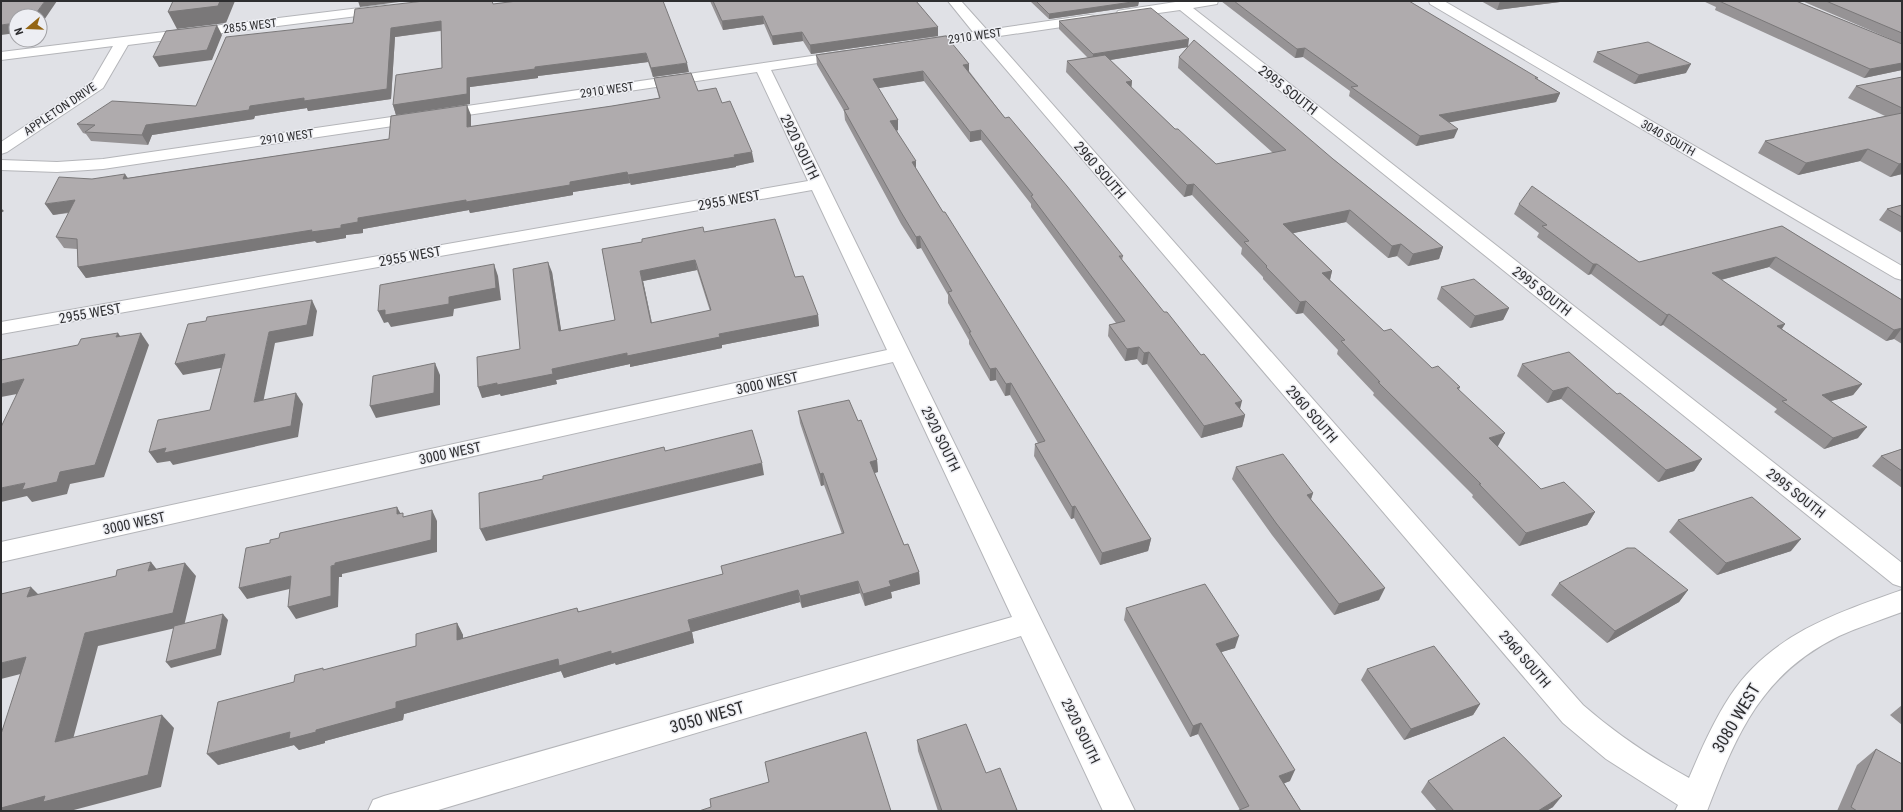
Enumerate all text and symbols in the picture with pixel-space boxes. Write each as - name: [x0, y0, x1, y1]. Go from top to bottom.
- north arrow: [8, 8, 48, 48]
- street label: 2855 WEST: [222, 16, 278, 36]
- street label: 2910 WEST: [947, 25, 1003, 47]
- text: N: [12, 26, 26, 36]
- street label: 2995 SOUTH: [1255, 62, 1321, 118]
- street label: 2910 WEST: [579, 79, 635, 101]
- street label: APPLETON DRIVE: [21, 80, 99, 138]
- street label: 2920 SOUTH: [777, 112, 823, 182]
- street label: 3040 SOUTH: [1638, 117, 1698, 159]
- street label: 2910 WEST: [259, 126, 315, 148]
- street label: 2960 SOUTH: [1071, 138, 1129, 202]
- street label: 2955 WEST: [697, 187, 761, 213]
- street label: 2955 WEST: [378, 243, 442, 269]
- street label: 2995 SOUTH: [1509, 263, 1575, 319]
- street label: 2955 WEST: [58, 300, 122, 326]
- street label: 3000 WEST: [735, 369, 799, 397]
- street label: 2960 SOUTH: [1283, 382, 1341, 446]
- street label: 2920 SOUTH: [918, 404, 964, 474]
- street label: 3000 WEST: [418, 439, 482, 467]
- street label: 2995 SOUTH: [1763, 465, 1829, 521]
- street label: 3000 WEST: [102, 509, 166, 537]
- street label: 2960 SOUTH: [1496, 627, 1554, 691]
- street label: 3080 WEST: [1708, 680, 1764, 756]
- street label: 2920 SOUTH: [1058, 696, 1104, 766]
- street label: 3050 WEST: [667, 697, 747, 737]

